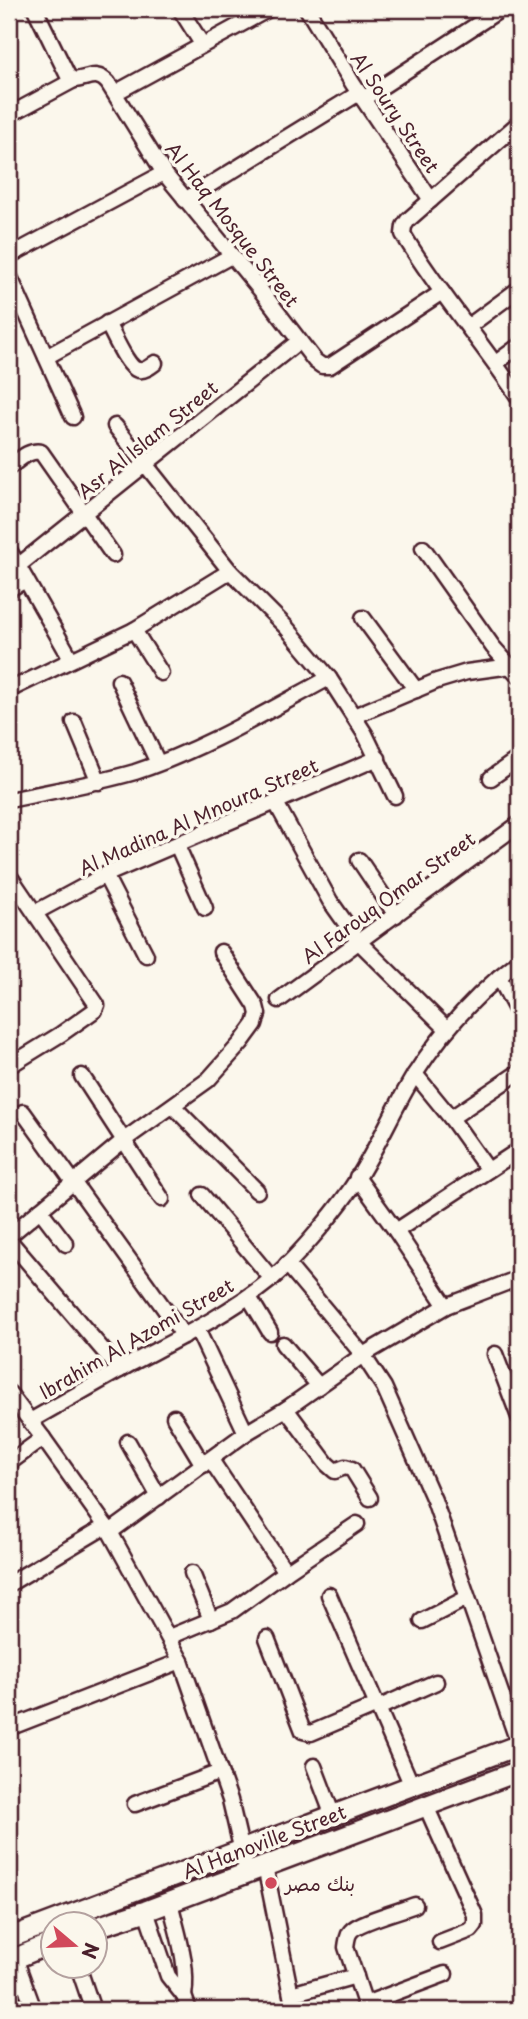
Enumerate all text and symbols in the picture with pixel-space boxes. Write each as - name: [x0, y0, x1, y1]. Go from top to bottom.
- street label: Al Soury Street: [345, 46, 447, 178]
- street label: Al Haq Mosque Street: [160, 136, 307, 313]
- street label: Asr Al Islam Street: [71, 373, 224, 505]
- street label: Al Madina Al Mnoura Street: [74, 750, 322, 882]
- street label: Al Farouq Omar Street: [295, 824, 481, 970]
- street label: Ibrahim Al Azomi Street: [34, 1271, 239, 1405]
- street label: Al Hanoville Street: [178, 1797, 350, 1885]
- place label: بنك مصر: [283, 1869, 355, 1897]
- marker: بنك مصر: [263, 1875, 279, 1891]
- north arrow: [38, 1910, 108, 1980]
- text: N: [75, 1939, 107, 1963]

